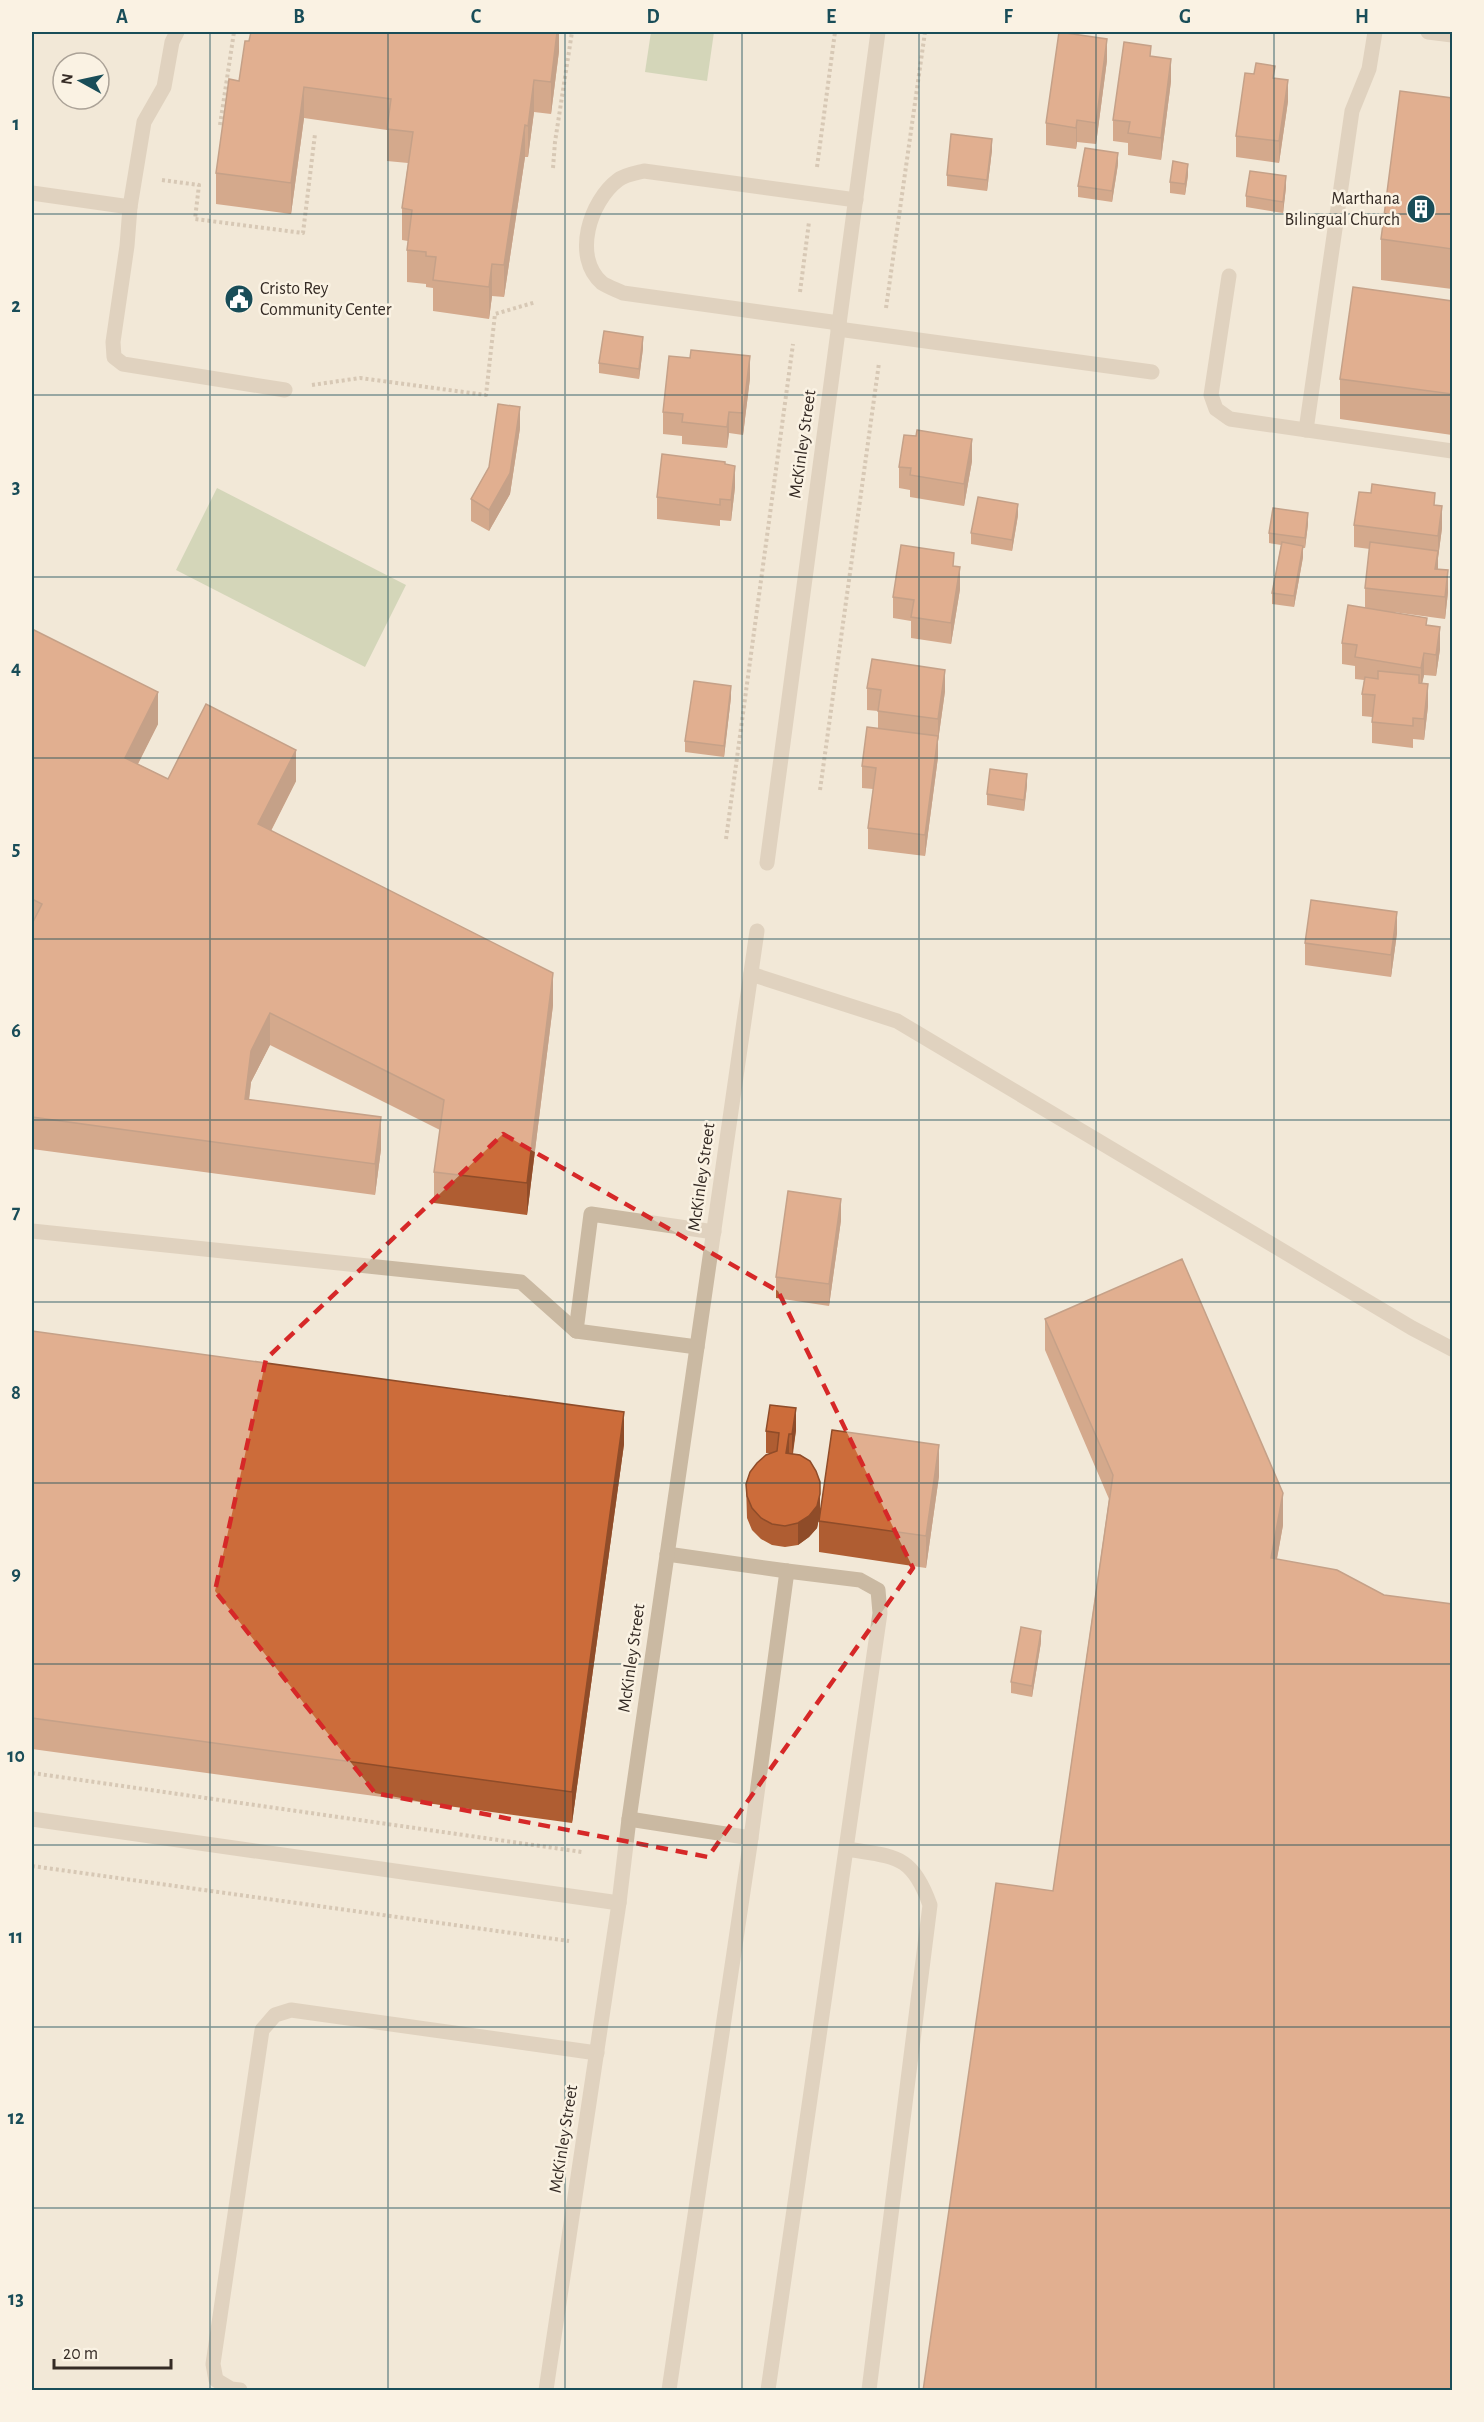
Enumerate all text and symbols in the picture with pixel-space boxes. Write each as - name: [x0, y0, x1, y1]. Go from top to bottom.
- text: A: [116, 7, 128, 27]
- text: B: [293, 7, 305, 27]
- text: C: [471, 7, 482, 27]
- text: D: [646, 7, 660, 27]
- text: E: [826, 7, 836, 27]
- text: F: [1003, 7, 1013, 27]
- text: G: [1179, 7, 1191, 27]
- text: H: [1355, 7, 1369, 27]
- north arrow: [51, 51, 111, 111]
- text: N: [58, 72, 76, 86]
- text: 1: [12, 114, 20, 134]
- place label: Marthana Bilingual Church: [1284, 190, 1400, 229]
- building icon: Marthana Bilingual Church: [1405, 193, 1437, 225]
- place label: Cristo Rey Community Center: [260, 280, 392, 319]
- public building icon: Cristo Rey Community Center: [223, 283, 255, 315]
- text: 2: [11, 296, 21, 316]
- street label: McKinley Street: [786, 388, 820, 499]
- text: 3: [12, 477, 20, 497]
- text: 4: [11, 658, 21, 678]
- text: 5: [12, 839, 20, 859]
- text: 6: [11, 1021, 21, 1041]
- street label: McKinley Street: [685, 1121, 719, 1232]
- text: 7: [12, 1202, 21, 1222]
- text: 8: [11, 1383, 21, 1403]
- text: 9: [11, 1564, 21, 1584]
- street label: McKinley Street: [615, 1602, 649, 1713]
- text: 10: [7, 1746, 25, 1766]
- text: 11: [9, 1927, 23, 1947]
- street label: McKinley Street: [547, 2083, 581, 2194]
- text: 12: [8, 2108, 24, 2128]
- text: 13: [8, 2289, 24, 2309]
- scale bar: [54, 2332, 171, 2370]
- text: 20 m: [63, 2345, 98, 2363]

